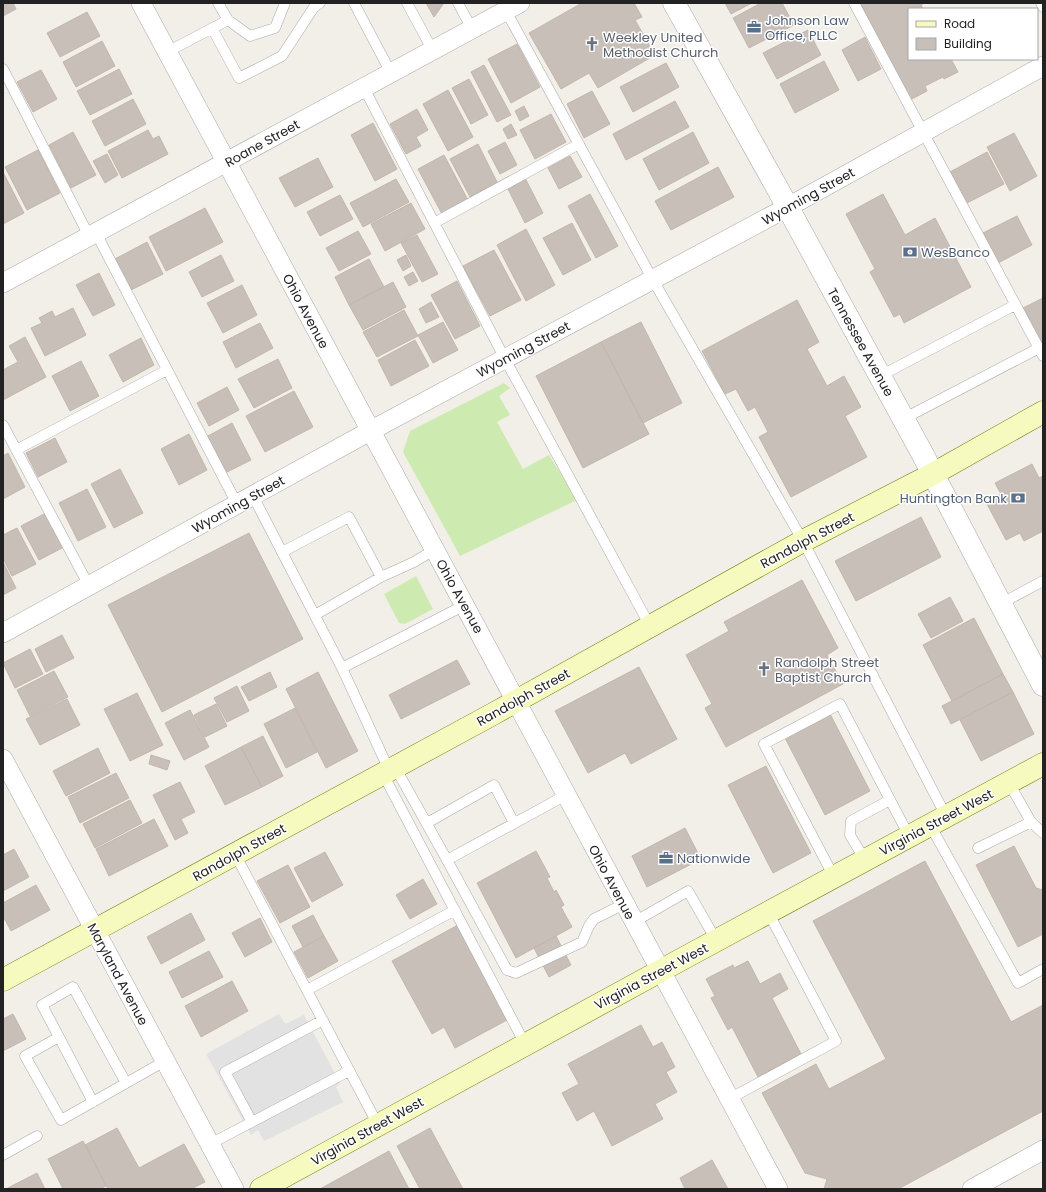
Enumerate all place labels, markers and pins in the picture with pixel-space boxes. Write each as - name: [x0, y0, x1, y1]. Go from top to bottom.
- place label: Johnson Law Office, PLLC: [765, 11, 849, 45]
- office icon: Johnson Law Office, PLLC: [746, 19, 762, 35]
- place label: Weekley United Methodist Church: [603, 28, 718, 62]
- church icon: Weekley United Methodist Church: [584, 36, 600, 52]
- place label: WesBanco: [921, 243, 990, 262]
- bank icon: WesBanco: [902, 244, 918, 260]
- place label: Huntington Bank: [900, 489, 1007, 508]
- bank icon: Huntington Bank: [1010, 490, 1026, 506]
- place label: Randolph Street Baptist Church: [775, 653, 879, 687]
- church icon: Randolph Street Baptist Church: [756, 661, 772, 677]
- place label: Nationwide: [677, 849, 750, 868]
- office icon: Nationwide: [658, 850, 674, 866]

